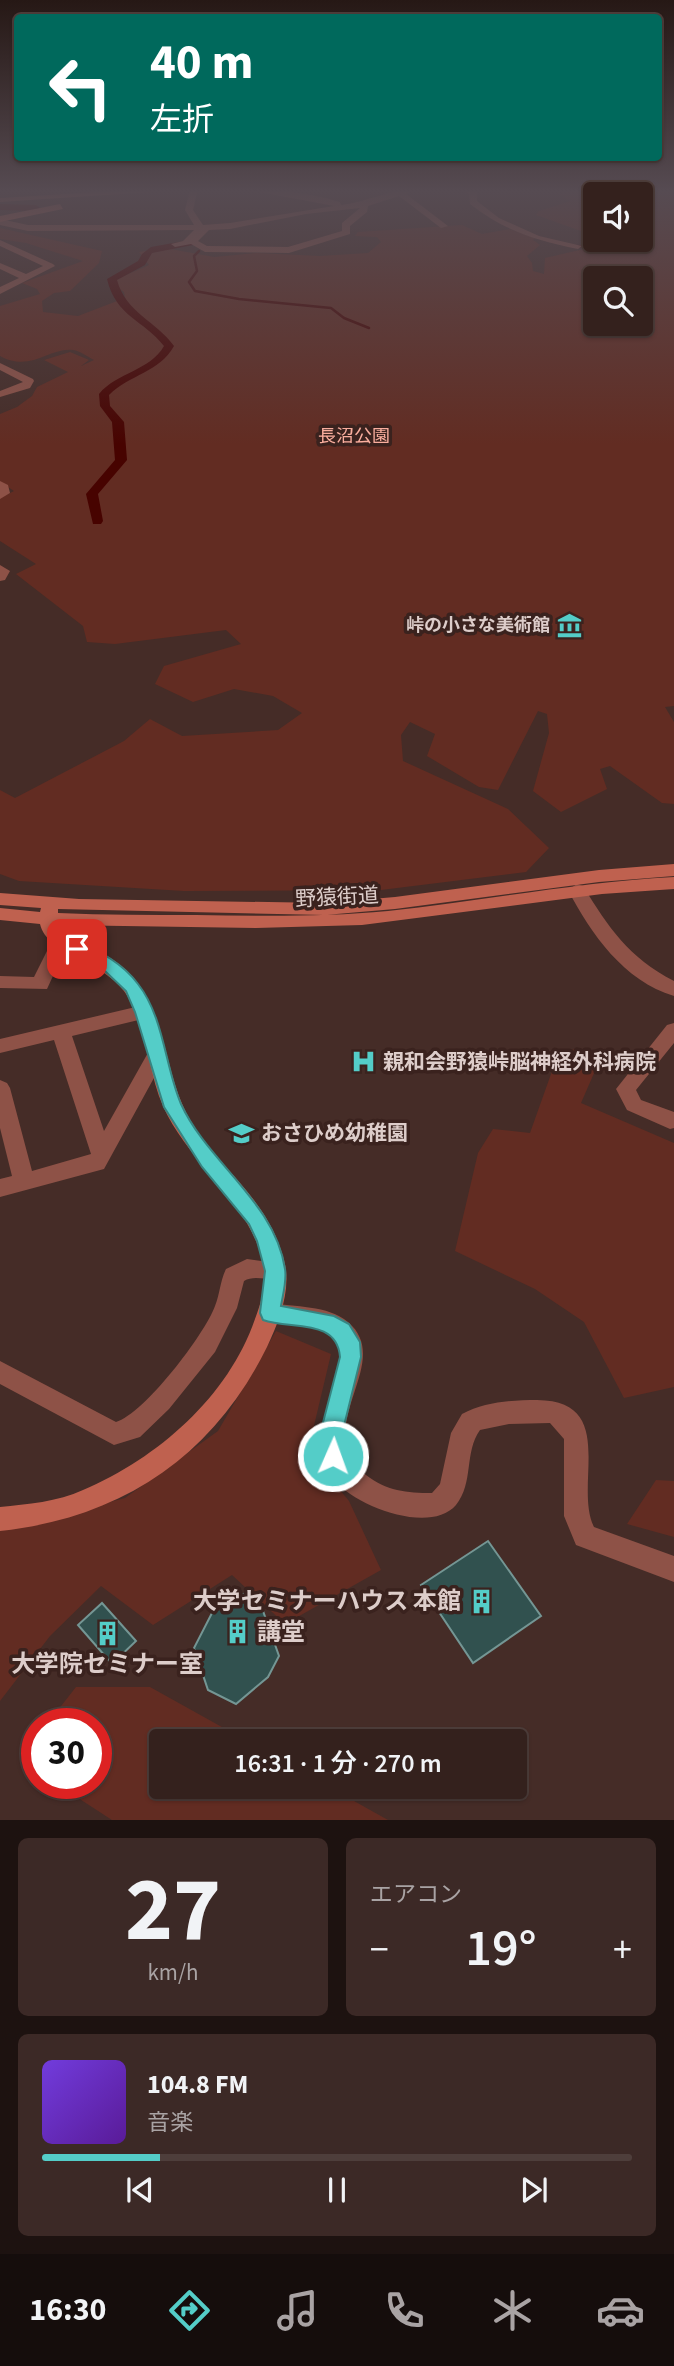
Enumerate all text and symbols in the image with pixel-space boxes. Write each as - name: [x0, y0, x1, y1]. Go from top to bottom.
- text: 40 m: [150, 28, 254, 98]
- icon: left: [35, 42, 126, 133]
- text: 左折: [150, 97, 214, 143]
- map controls: [583, 182, 653, 336]
- button: sound: [583, 182, 653, 252]
- button: search: [583, 266, 653, 336]
- park label: 長沼公園: [318, 424, 390, 449]
- museum icon: 峠の小さな美術館: [556, 611, 584, 639]
- place label: 峠の小さな美術館: [406, 613, 550, 638]
- street label: 野猿街道: [294, 880, 380, 914]
- pin: [47, 919, 107, 979]
- icon: arrive: [58, 930, 96, 968]
- place label: 親和会野猿峠脳神経外科病院: [383, 1047, 656, 1077]
- hospital icon: 親和会野猿峠脳神経外科病院: [349, 1048, 377, 1076]
- place label: おさひめ幼稚園: [261, 1118, 408, 1148]
- school or university icon: おさひめ幼稚園: [227, 1119, 255, 1147]
- position arrow: [296, 1419, 370, 1493]
- place label: 大学セミナーハウス 本館: [193, 1584, 461, 1619]
- building icon: 大学セミナーハウス 本館: [467, 1587, 495, 1615]
- place label: 講堂: [257, 1615, 305, 1650]
- building icon: 講堂: [223, 1618, 251, 1646]
- building icon: 大学院セミナー室: [93, 1619, 121, 1647]
- place label: 大学院セミナー室: [11, 1647, 203, 1682]
- speed limit sign: 30: [21, 1708, 112, 1799]
- text: 16:31 · 1 分 · 270 m: [234, 1745, 442, 1782]
- text: 27: [125, 1846, 221, 1975]
- text: エアコン: [370, 1878, 462, 1911]
- text: 19°: [465, 1912, 537, 1986]
- text: −: [370, 1923, 389, 1977]
- text: +: [613, 1923, 632, 1977]
- text: km/h: [147, 1956, 199, 1989]
- text: 104.8 FM: [147, 2066, 248, 2103]
- text: 音楽: [147, 2106, 193, 2139]
- icon: previous: [121, 2171, 159, 2209]
- icon: pause: [318, 2171, 356, 2209]
- icon: next: [515, 2171, 553, 2209]
- icon: directions: [165, 2286, 214, 2335]
- icon: music: [273, 2286, 322, 2335]
- icon: phone: [380, 2286, 429, 2335]
- icon: climate: [488, 2286, 537, 2335]
- icon: car: [596, 2286, 645, 2335]
- text: 16:30: [29, 2287, 107, 2333]

